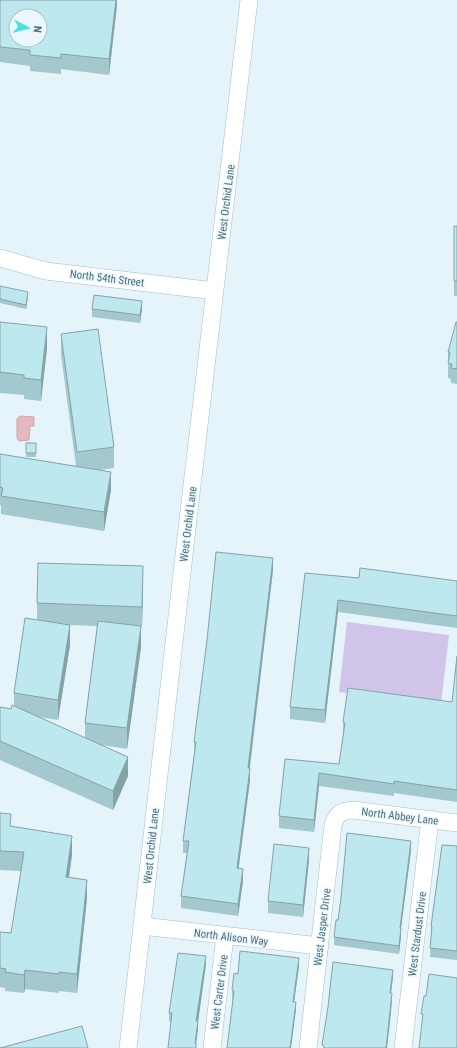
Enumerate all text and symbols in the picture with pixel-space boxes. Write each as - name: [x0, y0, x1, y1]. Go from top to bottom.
- north arrow: [8, 8, 48, 48]
- text: N: [31, 25, 44, 34]
- street label: West Orchid Lane: [215, 164, 238, 241]
- street label: North 54th Street: [69, 267, 145, 290]
- street label: West Orchid Lane: [177, 486, 200, 563]
- street label: North Abbey Lane: [361, 805, 439, 828]
- street label: West Orchid Lane: [141, 808, 162, 884]
- street label: West Jasper Drive: [311, 887, 334, 967]
- street label: West Stardust Drive: [406, 891, 429, 977]
- street label: North Alison Way: [193, 926, 269, 949]
- street label: West Carter Drive: [208, 954, 231, 1030]

